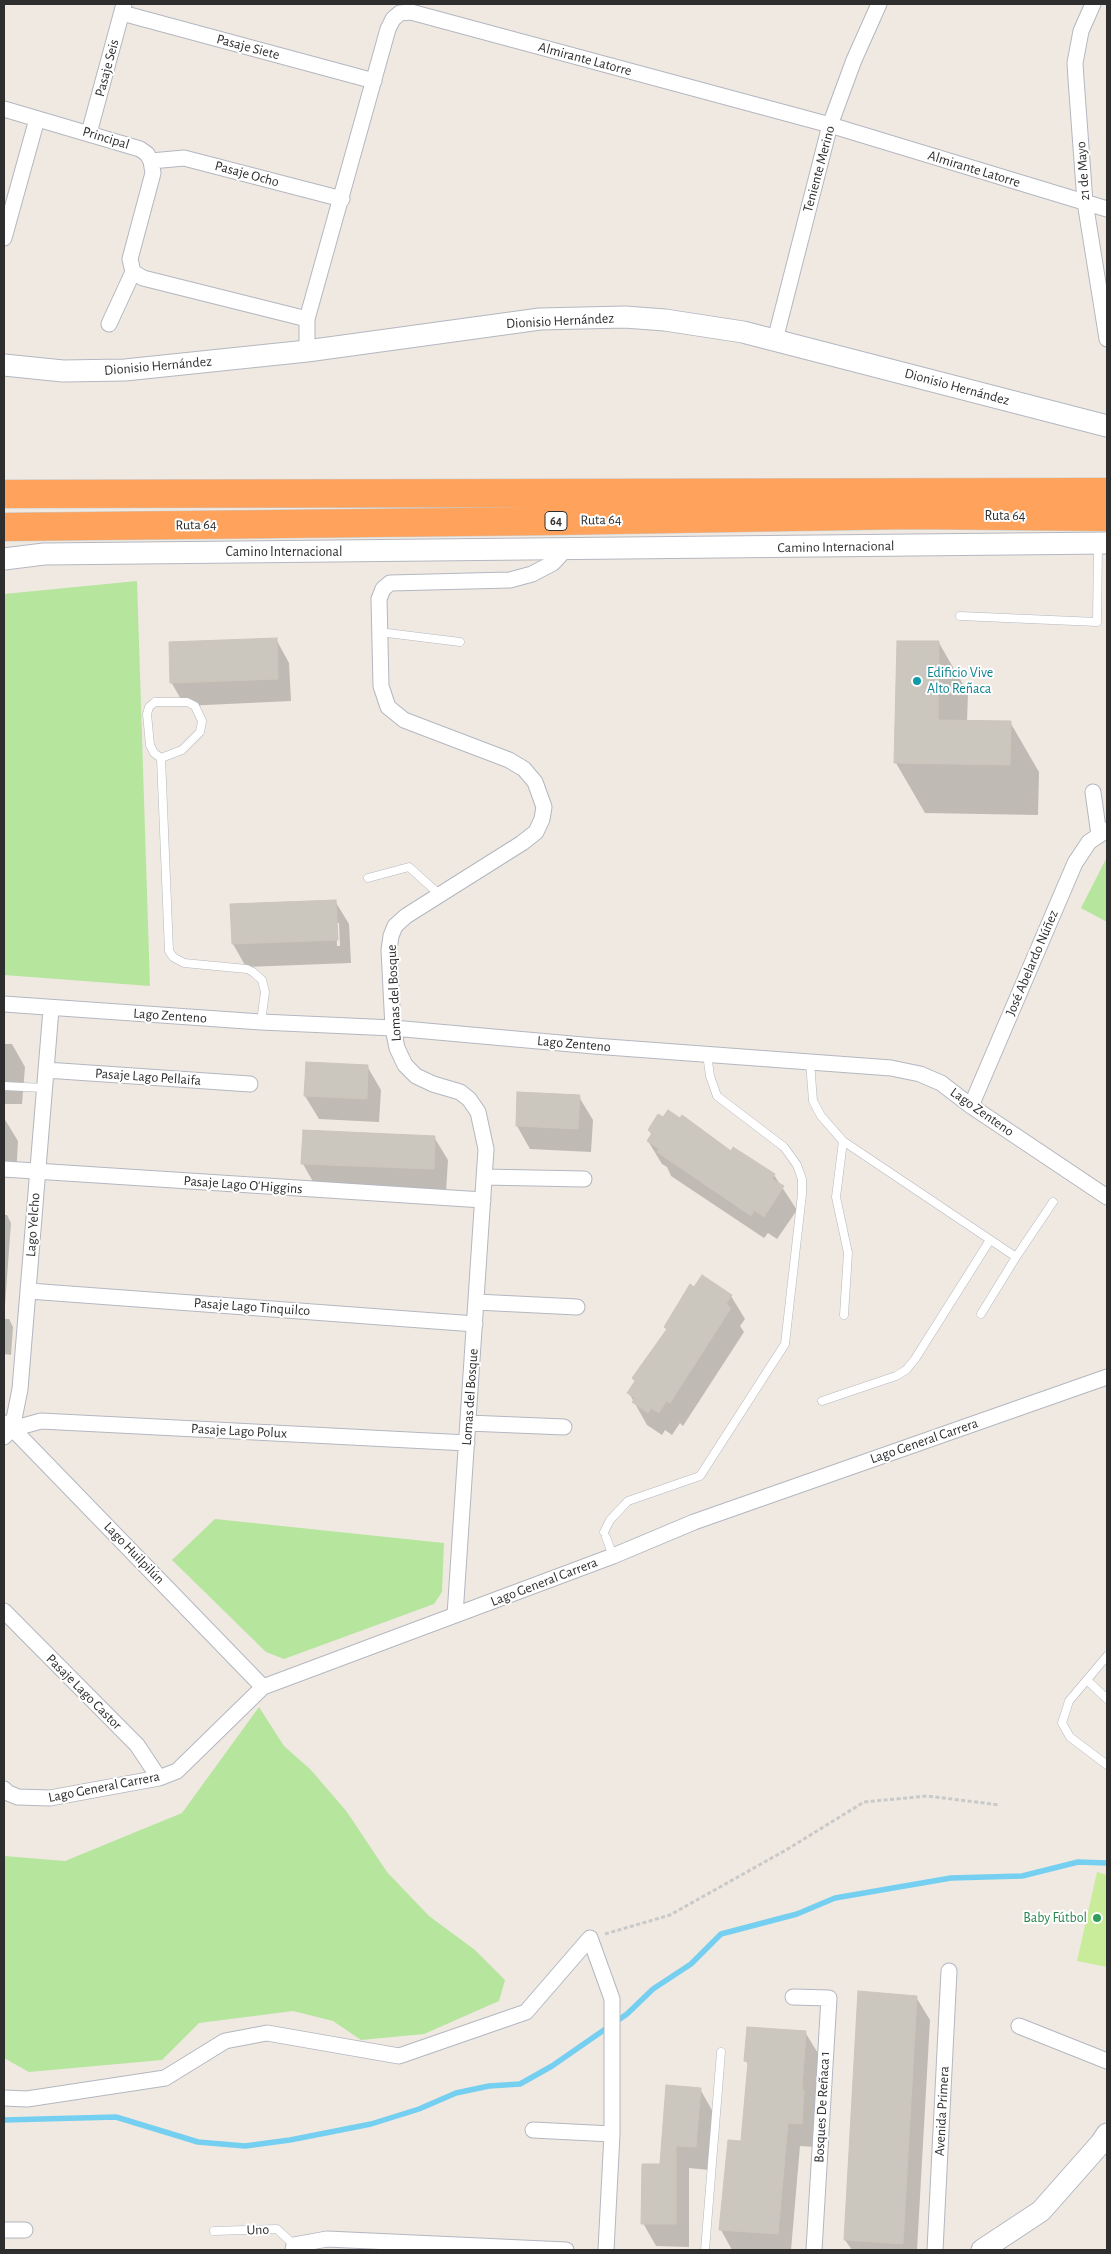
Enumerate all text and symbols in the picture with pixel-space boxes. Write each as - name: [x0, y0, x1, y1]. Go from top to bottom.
- street label: Pasaje Siete: [215, 31, 281, 63]
- street label: Pasaje Seis: [91, 37, 123, 99]
- street label: Almirante Latorre: [537, 38, 633, 80]
- street label: Principal: [81, 123, 131, 153]
- street label: Teniente Merino: [799, 124, 839, 214]
- street label: 21 de Mayo: [1073, 141, 1093, 201]
- street label: Almirante Latorre: [926, 147, 1022, 191]
- street label: Pasaje Ocho: [213, 157, 281, 191]
- street label: Dionisio Hernández: [506, 310, 614, 332]
- street label: Dionisio Hernández: [103, 353, 213, 379]
- street label: Dionisio Hernández: [903, 365, 1011, 409]
- street label: Ruta 64: [984, 508, 1026, 524]
- street label: Ruta 64: [580, 511, 622, 529]
- road number: 64: [545, 512, 567, 530]
- street label: Ruta 64: [175, 516, 217, 534]
- street label: Camino Internacional: [777, 538, 895, 556]
- street label: Camino Internacional: [225, 544, 343, 560]
- place label: Edificio Vive Alto Reñaca: [927, 665, 993, 698]
- marker: Edificio Vive Alto Reñaca: [911, 675, 923, 687]
- street label: José Abelardo Núñez: [1002, 908, 1062, 1018]
- street label: Lomas del Bosque: [383, 944, 405, 1042]
- street label: Lago Zenteno: [133, 1005, 207, 1027]
- street label: Lago Zenteno: [537, 1032, 611, 1056]
- street label: Pasaje Lago Pellaifa: [94, 1065, 202, 1089]
- street label: Lago Zenteno: [947, 1084, 1017, 1140]
- street label: Pasaje Lago O'Higgins: [183, 1172, 303, 1198]
- street label: Lago Yelcho: [22, 1192, 44, 1258]
- street label: Pasaje Lago Tinquilco: [193, 1295, 311, 1319]
- street label: Lomas del Bosque: [458, 1348, 482, 1446]
- street label: Lago General Carrera: [868, 1415, 980, 1467]
- street label: Pasaje Lago Polux: [191, 1420, 287, 1442]
- street label: Lago Huilpilún: [100, 1518, 168, 1588]
- street label: Lago General Carrera: [488, 1554, 600, 1610]
- street label: Pasaje Lago Castor: [43, 1651, 125, 1733]
- street label: Lago General Carrera: [47, 1768, 161, 1806]
- place label: Baby Fútbol: [1023, 1910, 1087, 1926]
- marker: Baby Fútbol: [1091, 1912, 1103, 1924]
- street label: Bosques De Reñaca 1: [811, 2051, 833, 2163]
- street label: Avenida Primera: [931, 2066, 953, 2156]
- street label: Uno: [246, 2221, 270, 2239]

